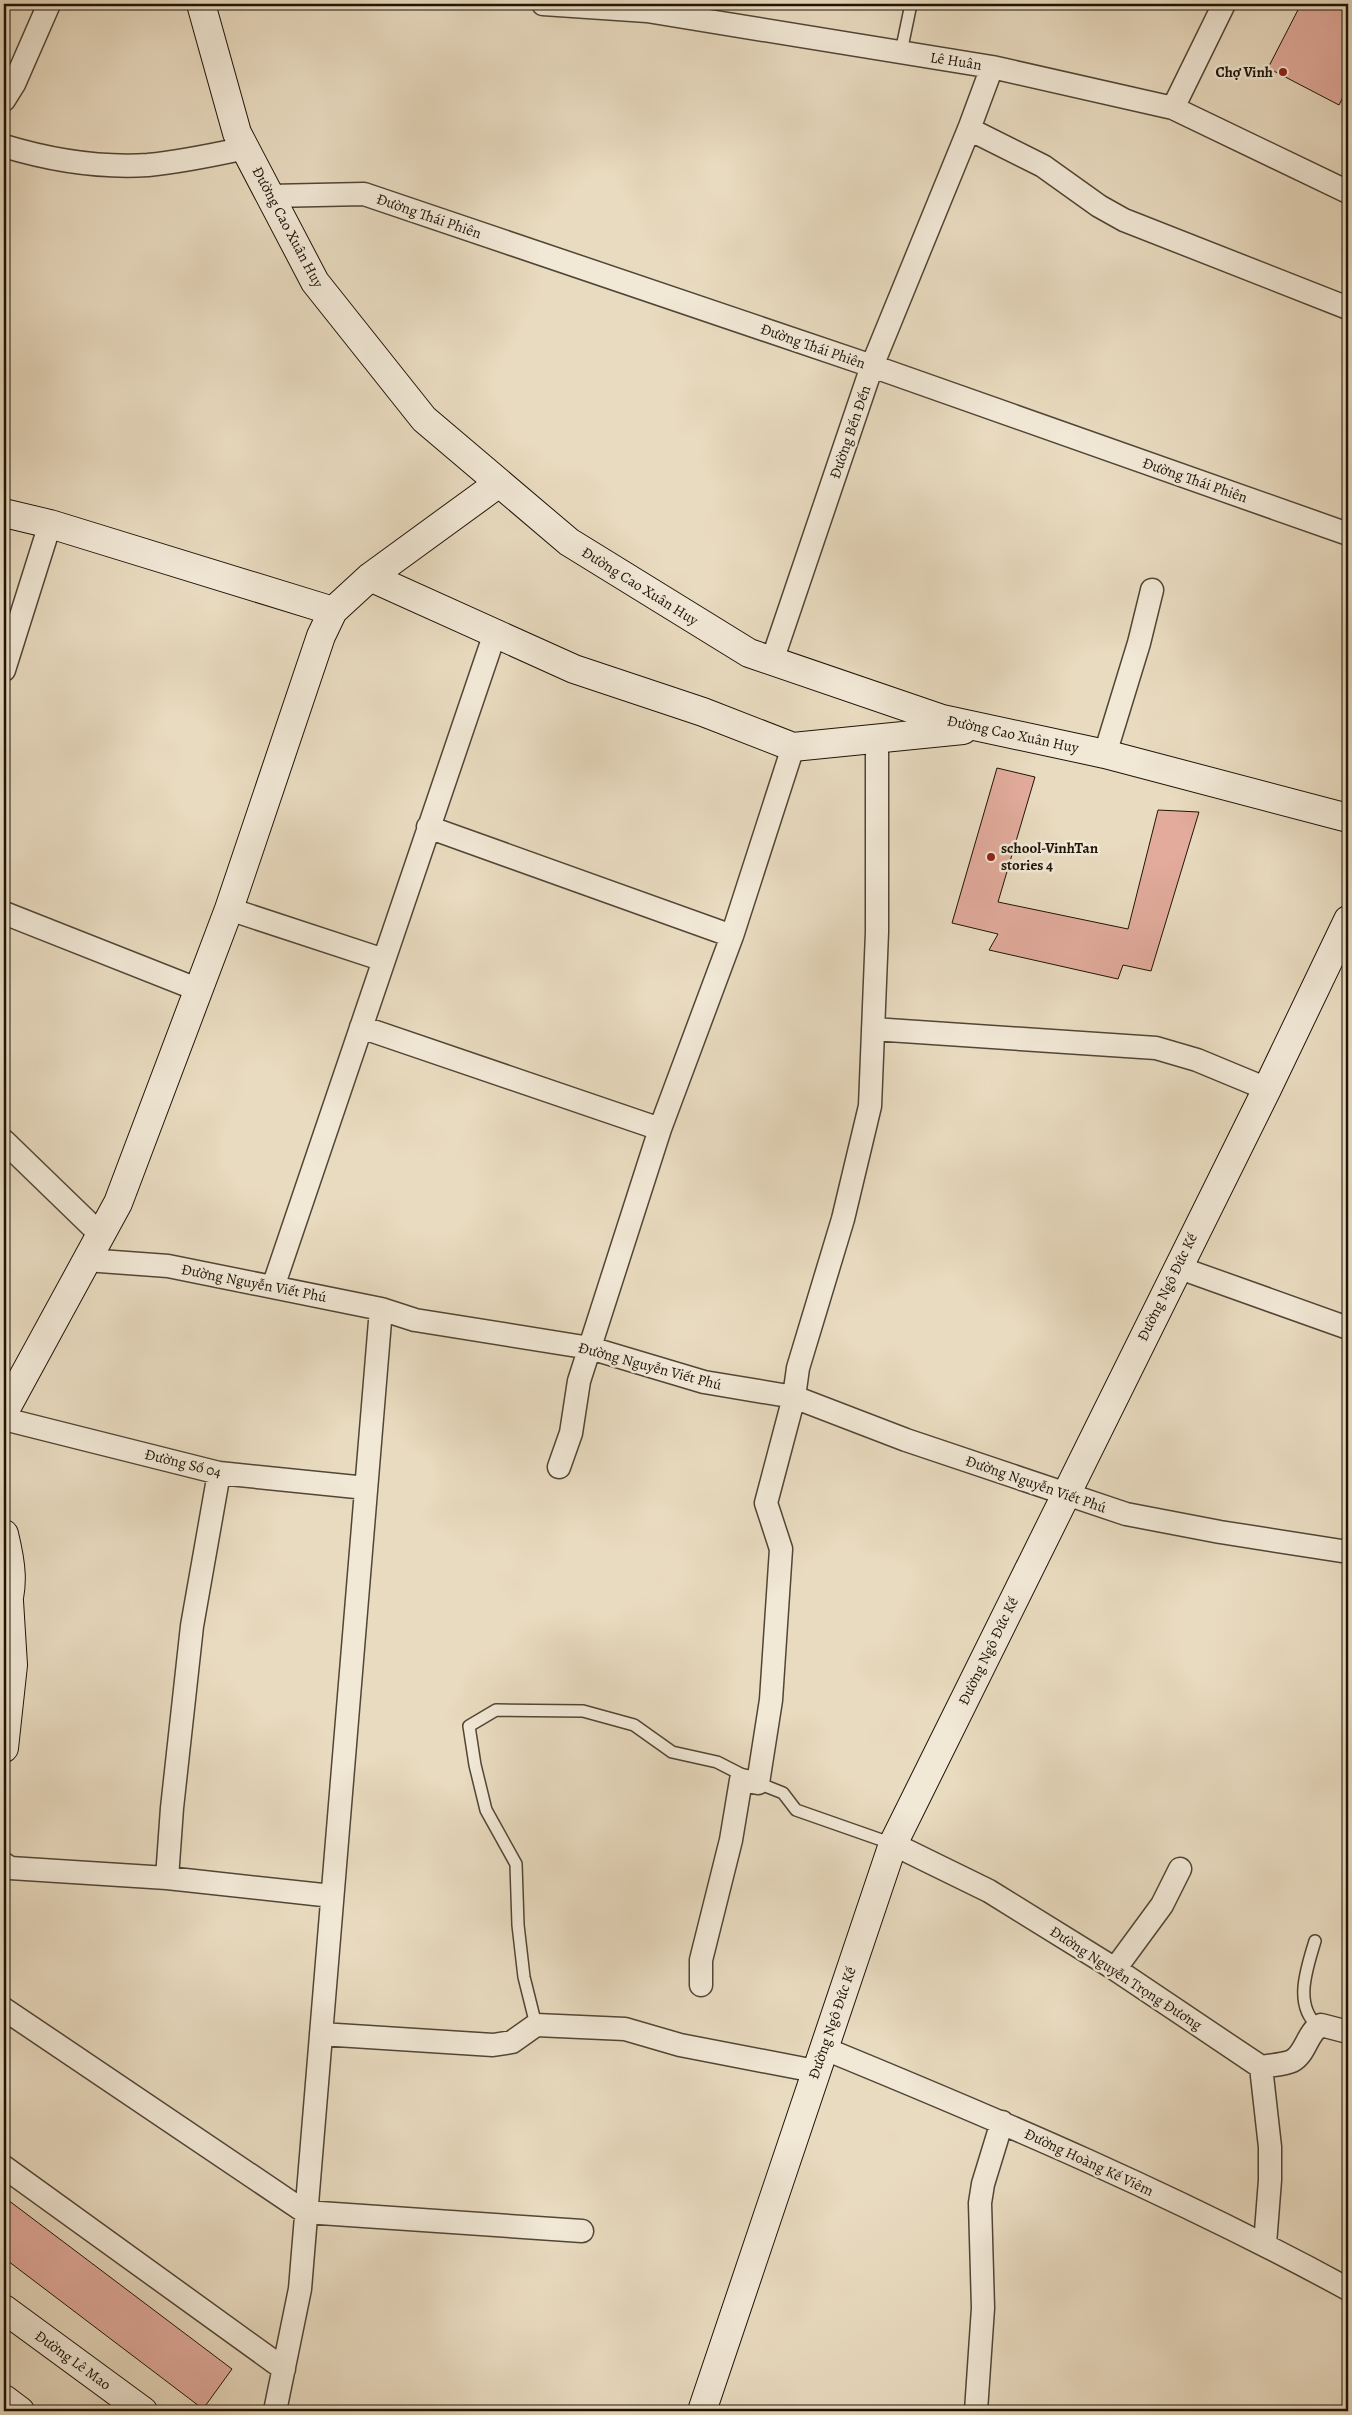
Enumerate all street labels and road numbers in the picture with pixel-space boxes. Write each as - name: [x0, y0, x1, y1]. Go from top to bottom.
- street label: Lê Huân: [929, 47, 983, 75]
- street label: Đường Cao Xuân Huy: [248, 163, 328, 291]
- street label: Đường Thái Phiên: [374, 189, 484, 243]
- street label: Đường Thái Phiên: [758, 319, 868, 373]
- street label: Đường Bến Đến: [825, 383, 875, 481]
- street label: Đường Thái Phiên: [1140, 453, 1250, 507]
- street label: Đường Cao Xuân Huy: [578, 542, 702, 630]
- street label: Đường Cao Xuân Huy: [945, 710, 1081, 758]
- street label: Đường Ngô Đức Kế: [1132, 1229, 1202, 1344]
- street label: Đường Nguyễn Viết Phú: [180, 1259, 329, 1307]
- street label: Đường Nguyễn Viết Phú: [576, 1337, 725, 1395]
- street label: Đường Số 04: [143, 1444, 224, 1482]
- street label: Đường Nguyễn Viết Phú: [963, 1450, 1110, 1518]
- street label: Đường Ngô Đức Kế: [953, 1593, 1023, 1708]
- street label: Đường Nguyễn Trọng Đương: [1046, 1921, 1206, 2035]
- street label: Đường Ngô Đức Kế: [803, 1964, 861, 2082]
- street label: Đường Hoàng Kế Viêm: [1021, 2123, 1157, 2201]
- street label: Đường Lê Mao: [31, 2326, 115, 2394]

